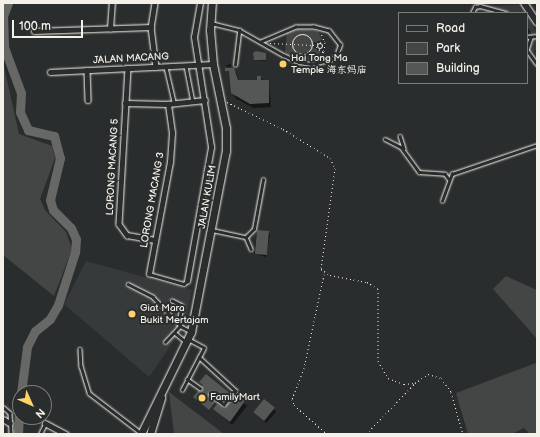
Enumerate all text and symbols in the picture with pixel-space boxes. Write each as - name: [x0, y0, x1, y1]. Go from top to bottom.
- scale bar: [14, 12, 85, 38]
- legend: [398, 12, 528, 84]
- text: 100 m: [19, 19, 51, 34]
- text: Road: [436, 21, 465, 36]
- text: Park: [436, 41, 460, 56]
- street label: JALAN MACANG: [93, 51, 169, 67]
- place label: Hai Tong Ma Temple 海东妈庙: [291, 52, 367, 76]
- marker: Hai Tong Ma Temple 海东妈庙: [278, 59, 288, 69]
- text: Building: [436, 61, 480, 76]
- street label: LORONG MACANG 5: [104, 118, 122, 216]
- street label: LORONG MACANG 3: [139, 151, 167, 249]
- street label: JALAN KULIM: [197, 164, 219, 230]
- place label: Giat Mara Bukit Mertajam: [140, 302, 208, 326]
- marker: Giat Mara Bukit Mertajam: [127, 309, 137, 319]
- north arrow: [12, 385, 52, 425]
- place label: FamilyMart: [210, 392, 260, 404]
- marker: FamilyMart: [197, 393, 207, 403]
- text: N: [33, 406, 48, 421]

